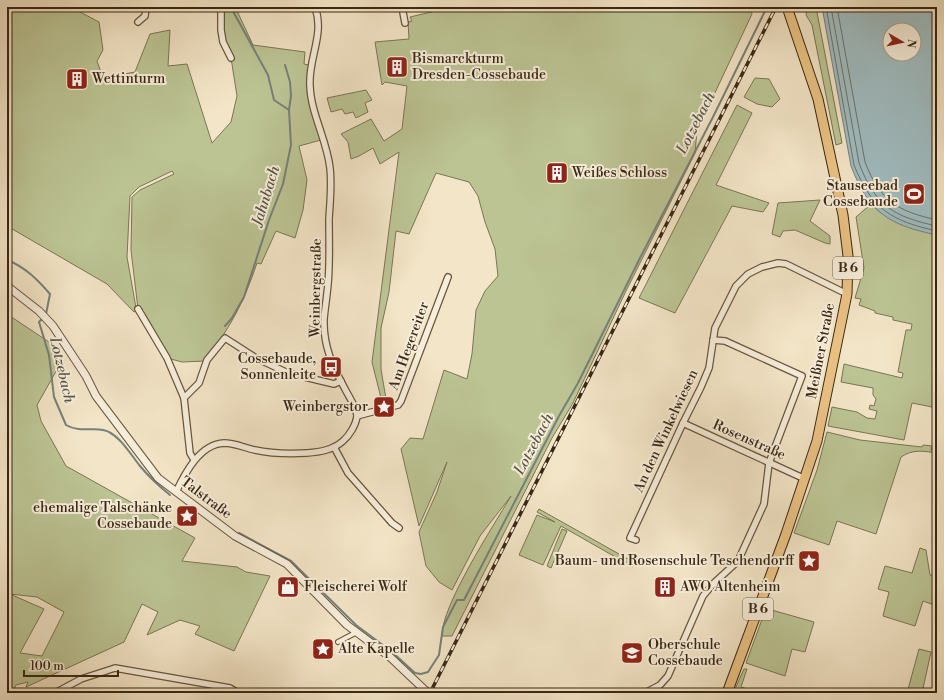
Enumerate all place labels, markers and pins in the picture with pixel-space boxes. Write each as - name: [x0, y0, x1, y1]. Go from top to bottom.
- place label: Bismarckturm Dresden-Cossebaude: [411, 50, 546, 84]
- building icon: Bismarckturm Dresden-Cossebaude: [384, 54, 410, 80]
- building icon: Wettinturm: [64, 66, 90, 92]
- place label: Wettinturm: [91, 70, 165, 88]
- building icon: Weißes Schloss: [544, 160, 570, 186]
- place label: Weißes Schloss: [571, 164, 667, 182]
- place label: Stauseebad Cossebaude: [823, 177, 898, 211]
- sports icon: Stauseebad Cossebaude: [901, 181, 927, 207]
- place label: Cossebaude, Sonnenleite: [238, 350, 316, 384]
- bus stop icon: Cossebaude, Sonnenleite: [318, 354, 344, 380]
- place icon: Weinbergstor: [371, 394, 397, 420]
- place label: Weinbergstor: [282, 398, 368, 416]
- place label: ehemalige Talschänke Cossebaude: [33, 499, 172, 533]
- place icon: ehemalige Talschänke Cossebaude: [174, 503, 200, 529]
- place icon: Baum- und Rosenschule Teschendorff: [796, 548, 822, 574]
- place label: Baum- und Rosenschule Teschendorff: [554, 552, 795, 570]
- shop icon: Fleischerei Wolf: [275, 574, 301, 600]
- building icon: AWO Altenheim: [652, 574, 678, 600]
- place label: Fleischerei Wolf: [304, 578, 408, 596]
- place label: AWO Altenheim: [679, 578, 780, 596]
- place icon: Alte Kapelle: [310, 636, 336, 662]
- place label: Oberschule Cossebaude: [648, 636, 723, 670]
- place label: Alte Kapelle: [337, 640, 415, 658]
- school or university icon: Oberschule Cossebaude: [619, 640, 645, 666]

